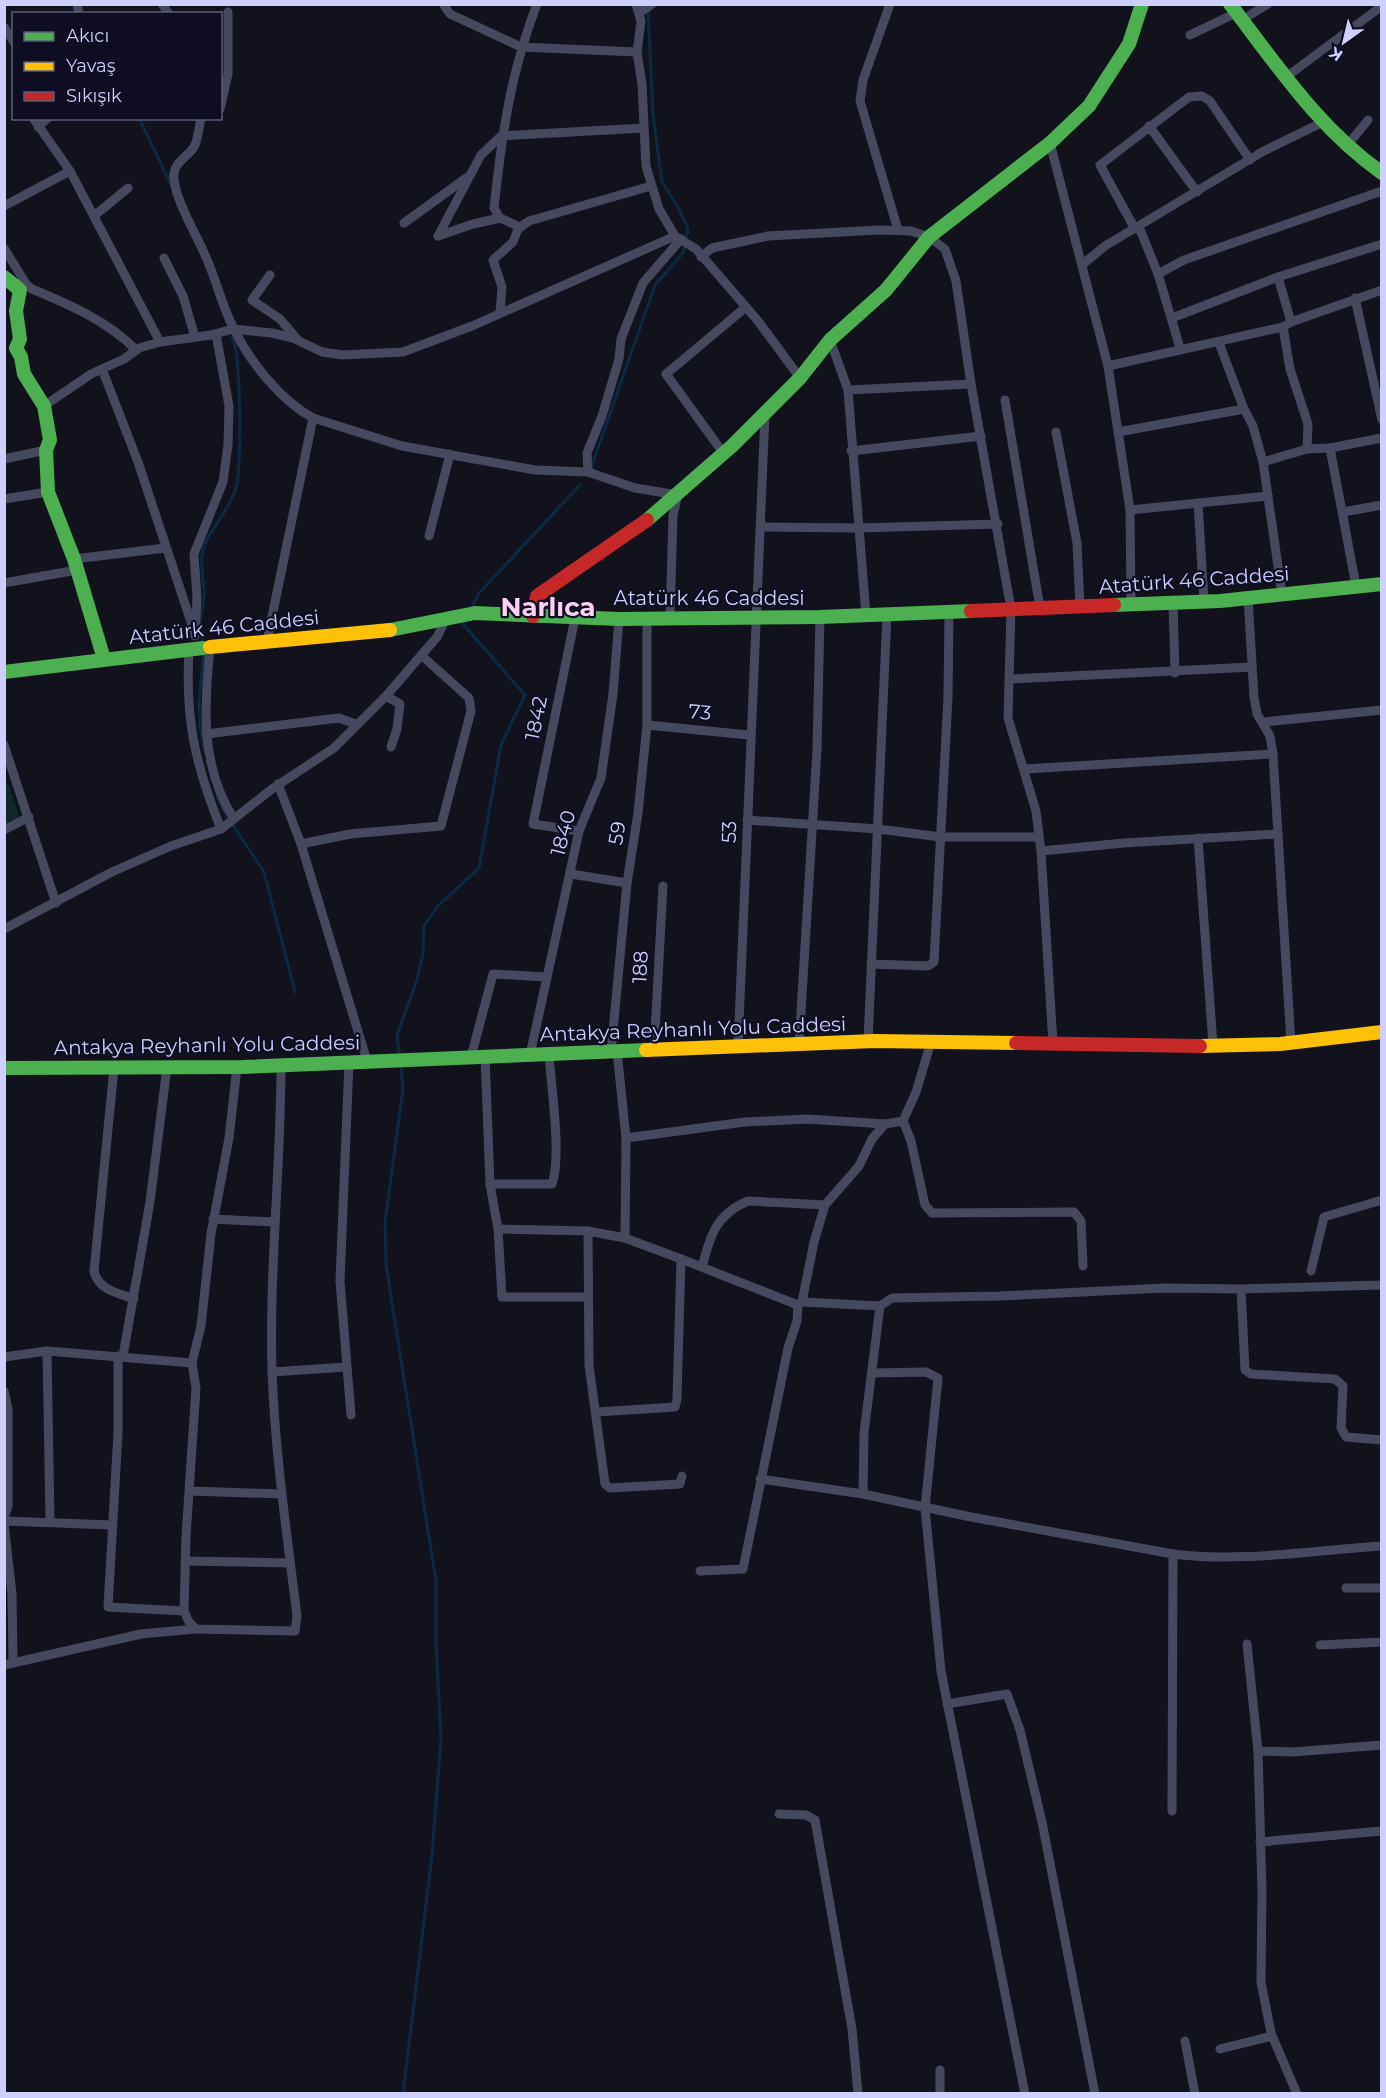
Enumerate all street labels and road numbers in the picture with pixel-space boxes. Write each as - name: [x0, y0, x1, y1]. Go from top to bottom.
- street label: Atatürk 46 Caddesi: [1098, 561, 1290, 599]
- street label: Atatürk 46 Caddesi: [613, 586, 805, 610]
- street label: Atatürk 46 Caddesi: [128, 605, 320, 649]
- street label: 1842: [520, 694, 552, 742]
- street label: 73: [688, 699, 712, 725]
- street label: 1840: [545, 807, 581, 859]
- street label: 59: [603, 820, 631, 846]
- street label: 53: [717, 821, 741, 843]
- street label: 188: [627, 950, 653, 984]
- street label: Antakya Reyhanlı Yolu Caddesi: [539, 1012, 847, 1046]
- street label: Antakya Reyhanlı Yolu Caddesi: [53, 1030, 361, 1060]

